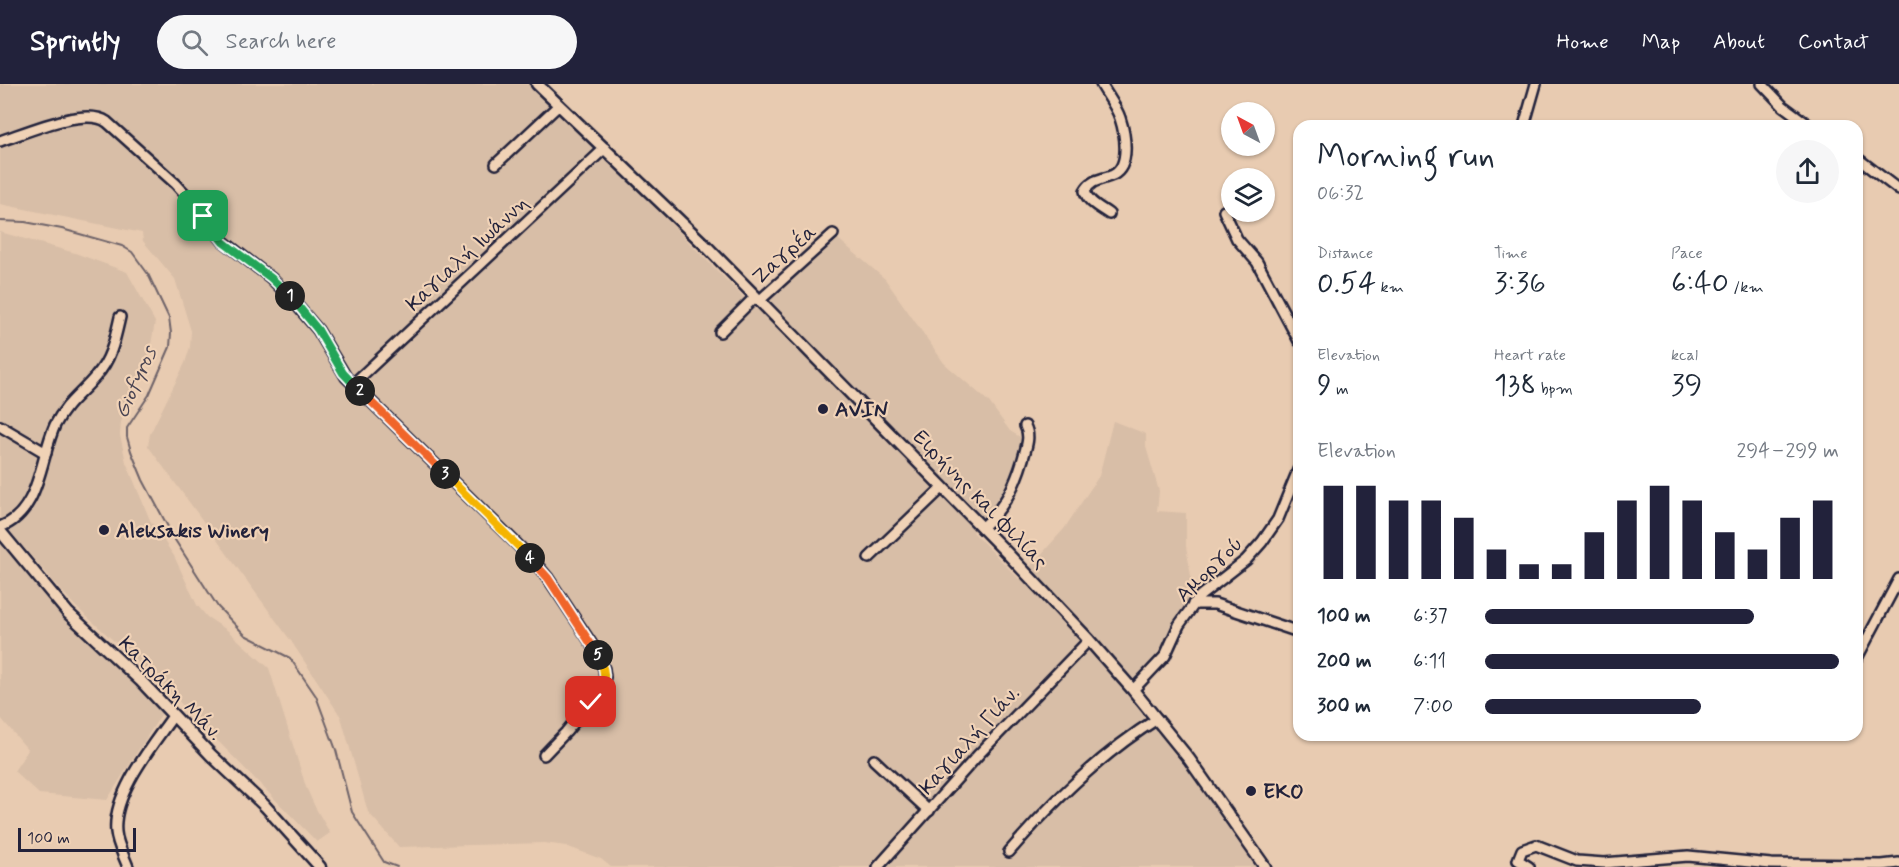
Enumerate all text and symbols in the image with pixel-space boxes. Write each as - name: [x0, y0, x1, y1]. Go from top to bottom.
- search box: [157, 15, 577, 69]
- text: Sprintly: [30, 24, 121, 61]
- icon: search: [178, 26, 211, 59]
- text: Search here: [226, 28, 336, 56]
- text: Home: [1557, 28, 1609, 56]
- text: Map: [1642, 28, 1680, 56]
- text: About: [1713, 28, 1765, 56]
- text: Contact: [1798, 28, 1869, 56]
- north arrow: [1221, 102, 1275, 156]
- map controls: [1221, 102, 1275, 222]
- text: Morning run: [1317, 135, 1495, 179]
- button: share: [1776, 140, 1839, 203]
- button: layers: [1221, 168, 1275, 222]
- text: 06:32: [1317, 180, 1364, 207]
- street label: Καγιαλή Ιωάννη: [400, 189, 535, 318]
- pin: [177, 190, 228, 241]
- icon: arrive: [186, 199, 219, 232]
- street label: Ζαγρέα: [746, 218, 823, 291]
- text: Distance: [1317, 243, 1373, 264]
- text: Time: [1494, 243, 1528, 264]
- text: Pace: [1671, 243, 1703, 264]
- text: 0.54: [1317, 264, 1376, 303]
- text: 3:36: [1494, 264, 1546, 303]
- text: 6:40: [1671, 264, 1729, 303]
- text: km: [1376, 277, 1404, 298]
- text: /km: [1729, 277, 1764, 298]
- pin: 1: [275, 281, 305, 311]
- text: 1: [286, 285, 294, 306]
- water label: Giofyros: [108, 341, 165, 423]
- text: Elevation: [1317, 345, 1380, 366]
- text: Heart rate: [1494, 345, 1566, 366]
- text: kcal: [1671, 345, 1698, 366]
- text: 9: [1317, 366, 1332, 405]
- text: 138: [1494, 366, 1536, 405]
- text: 39: [1671, 366, 1702, 405]
- pin: 2: [345, 376, 375, 406]
- text: m: [1332, 379, 1349, 400]
- text: bpm: [1536, 379, 1573, 400]
- text: 2: [356, 380, 364, 401]
- place label: AVIN: [835, 396, 889, 424]
- marker: AVIN: [816, 402, 830, 416]
- street label: Ειρήνης και Φιλίας: [906, 424, 1054, 575]
- text: Elevation: [1317, 438, 1396, 465]
- text: 294–299 m: [1737, 438, 1839, 465]
- pin: 3: [430, 459, 460, 489]
- text: 3: [441, 463, 449, 484]
- place label: Aleksakis Winery: [116, 517, 269, 545]
- marker: Aleksakis Winery: [97, 523, 111, 537]
- street label: Αμοργού: [1170, 531, 1249, 609]
- pin: 4: [515, 543, 545, 573]
- text: 4: [525, 547, 535, 568]
- text: 100 m: [1317, 603, 1371, 630]
- text: 6:37: [1413, 603, 1448, 630]
- street label: Κατράκη Μάν.: [112, 630, 229, 747]
- pin: 5: [583, 640, 613, 670]
- text: 5: [593, 644, 603, 665]
- text: 200 m: [1317, 648, 1372, 675]
- text: 6:11: [1413, 648, 1446, 675]
- pin: [565, 676, 616, 727]
- street label: Καγιαλή Γιάν.: [913, 680, 1026, 801]
- icon: check: [574, 685, 607, 718]
- text: 300 m: [1317, 693, 1371, 720]
- text: 7:00: [1413, 693, 1453, 720]
- place label: EKO: [1263, 778, 1304, 806]
- marker: EKO: [1244, 784, 1258, 798]
- scale bar: [18, 825, 136, 852]
- text: 100 m: [27, 828, 70, 849]

